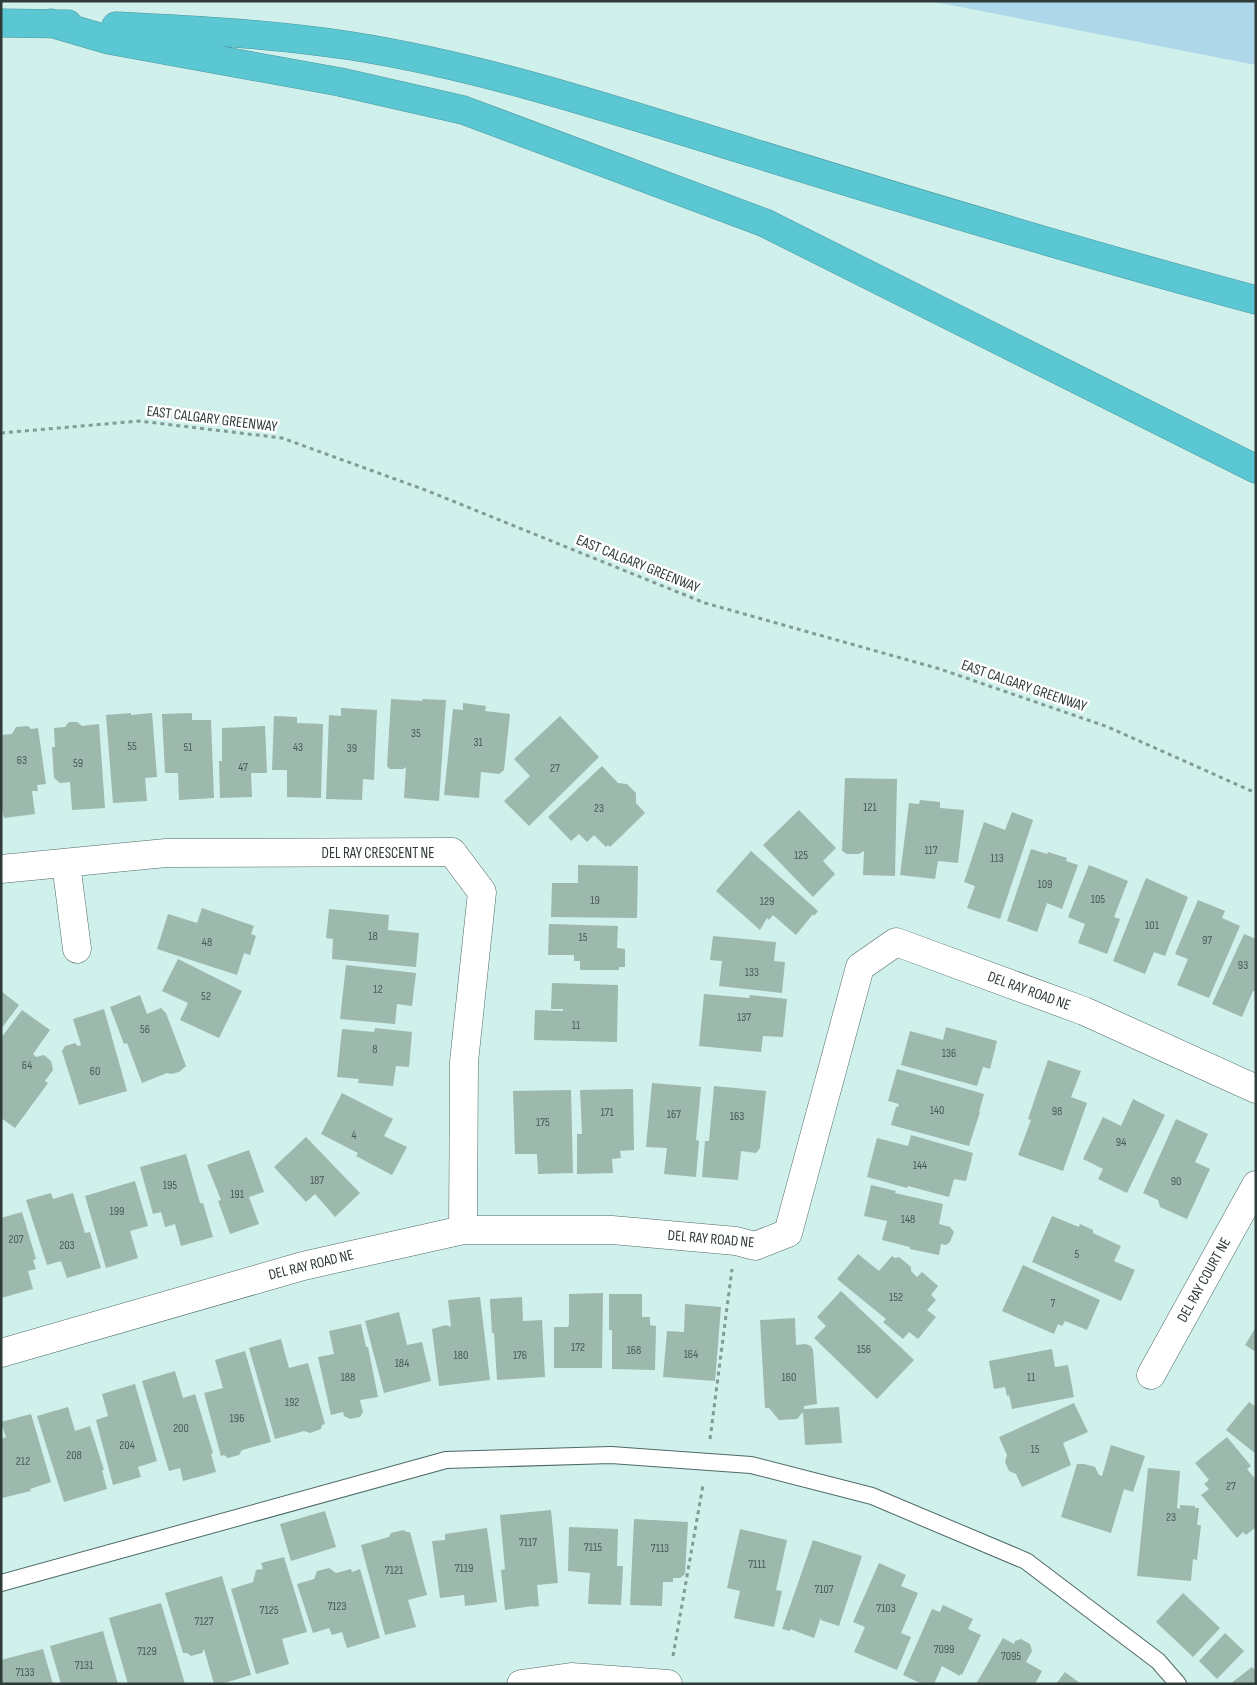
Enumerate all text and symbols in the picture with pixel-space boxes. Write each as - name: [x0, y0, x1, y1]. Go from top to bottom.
- street label: EAST CALGARY GREENWAY: [146, 402, 279, 437]
- street label: EAST CALGARY GREENWAY: [573, 531, 703, 598]
- street label: EAST CALGARY GREENWAY: [959, 656, 1090, 717]
- house number: 35: [411, 726, 421, 741]
- house number: 31: [473, 735, 483, 750]
- house number: 55: [127, 739, 137, 754]
- house number: 51: [183, 740, 193, 755]
- house number: 43: [293, 740, 303, 755]
- house number: 39: [347, 741, 357, 756]
- house number: 63: [17, 753, 27, 768]
- house number: 59: [73, 756, 83, 771]
- house number: 47: [238, 760, 248, 775]
- house number: 27: [550, 761, 560, 776]
- house number: 121: [863, 800, 878, 815]
- house number: 23: [594, 801, 604, 816]
- house number: 117: [924, 843, 938, 858]
- street label: DEL RAY CRESCENT NE: [322, 844, 434, 863]
- house number: 125: [794, 848, 808, 863]
- house number: 113: [990, 851, 1004, 866]
- house number: 109: [1038, 877, 1052, 892]
- house number: 105: [1091, 892, 1105, 907]
- house number: 19: [590, 893, 600, 908]
- house number: 129: [760, 894, 774, 909]
- house number: 101: [1145, 918, 1160, 933]
- house number: 18: [368, 929, 378, 944]
- house number: 15: [578, 930, 588, 945]
- house number: 97: [1202, 933, 1212, 948]
- house number: 48: [202, 935, 212, 950]
- house number: 93: [1238, 958, 1248, 973]
- house number: 133: [745, 965, 759, 980]
- street label: DEL RAY ROAD NE: [985, 967, 1073, 1015]
- house number: 12: [373, 982, 383, 997]
- house number: 52: [201, 989, 211, 1004]
- house number: 137: [737, 1010, 751, 1025]
- house number: 11: [572, 1018, 581, 1033]
- house number: 56: [140, 1022, 150, 1037]
- house number: 8: [372, 1042, 378, 1057]
- house number: 136: [942, 1046, 956, 1061]
- house number: 64: [22, 1058, 32, 1073]
- house number: 60: [90, 1064, 100, 1079]
- house number: 140: [930, 1103, 944, 1118]
- house number: 98: [1052, 1104, 1062, 1119]
- house number: 171: [600, 1105, 614, 1120]
- house number: 167: [667, 1107, 681, 1122]
- house number: 163: [730, 1109, 744, 1124]
- house number: 175: [536, 1115, 550, 1130]
- house number: 4: [351, 1128, 357, 1143]
- house number: 94: [1116, 1135, 1126, 1150]
- house number: 144: [913, 1158, 927, 1173]
- house number: 187: [310, 1173, 324, 1188]
- house number: 90: [1171, 1174, 1181, 1189]
- house number: 195: [163, 1178, 177, 1193]
- house number: 191: [230, 1187, 245, 1202]
- house number: 199: [110, 1204, 124, 1219]
- house number: 148: [901, 1212, 915, 1227]
- street label: DEL RAY ROAD NE: [667, 1226, 755, 1252]
- house number: 207: [8, 1232, 24, 1247]
- street label: DEL RAY COURT NE: [1173, 1234, 1235, 1326]
- house number: 203: [59, 1238, 75, 1253]
- street label: DEL RAY ROAD NE: [267, 1245, 355, 1285]
- house number: 5: [1075, 1247, 1080, 1262]
- house number: 152: [889, 1290, 903, 1305]
- house number: 7: [1051, 1296, 1056, 1311]
- house number: 172: [571, 1340, 585, 1355]
- house number: 156: [857, 1342, 871, 1357]
- house number: 168: [627, 1343, 641, 1358]
- house number: 164: [684, 1347, 698, 1362]
- house number: 180: [454, 1348, 468, 1363]
- house number: 176: [513, 1348, 527, 1363]
- house number: 184: [395, 1356, 409, 1371]
- house number: 188: [341, 1370, 355, 1385]
- house number: 160: [782, 1370, 796, 1385]
- house number: 11: [1027, 1370, 1036, 1385]
- house number: 192: [285, 1395, 299, 1410]
- house number: 196: [230, 1411, 244, 1426]
- house number: 200: [173, 1421, 189, 1436]
- house number: 204: [119, 1438, 135, 1453]
- house number: 15: [1030, 1442, 1040, 1457]
- house number: 208: [66, 1448, 82, 1463]
- house number: 212: [16, 1454, 30, 1469]
- house number: 27: [1226, 1479, 1236, 1494]
- house number: 23: [1166, 1510, 1176, 1525]
- house number: 7117: [519, 1535, 537, 1550]
- house number: 7115: [584, 1540, 602, 1555]
- house number: 7113: [651, 1541, 669, 1556]
- house number: 7111: [748, 1557, 767, 1572]
- house number: 7119: [455, 1561, 473, 1576]
- house number: 7121: [385, 1563, 404, 1578]
- house number: 7107: [814, 1582, 834, 1597]
- house number: 7123: [327, 1599, 347, 1614]
- house number: 7103: [876, 1601, 896, 1616]
- house number: 7125: [260, 1603, 279, 1618]
- house number: 7127: [195, 1614, 214, 1629]
- house number: 7099: [934, 1642, 954, 1657]
- house number: 7129: [137, 1644, 157, 1659]
- house number: 7095: [1001, 1649, 1021, 1664]
- house number: 7131: [75, 1658, 94, 1673]
- house number: 7133: [15, 1665, 35, 1680]

